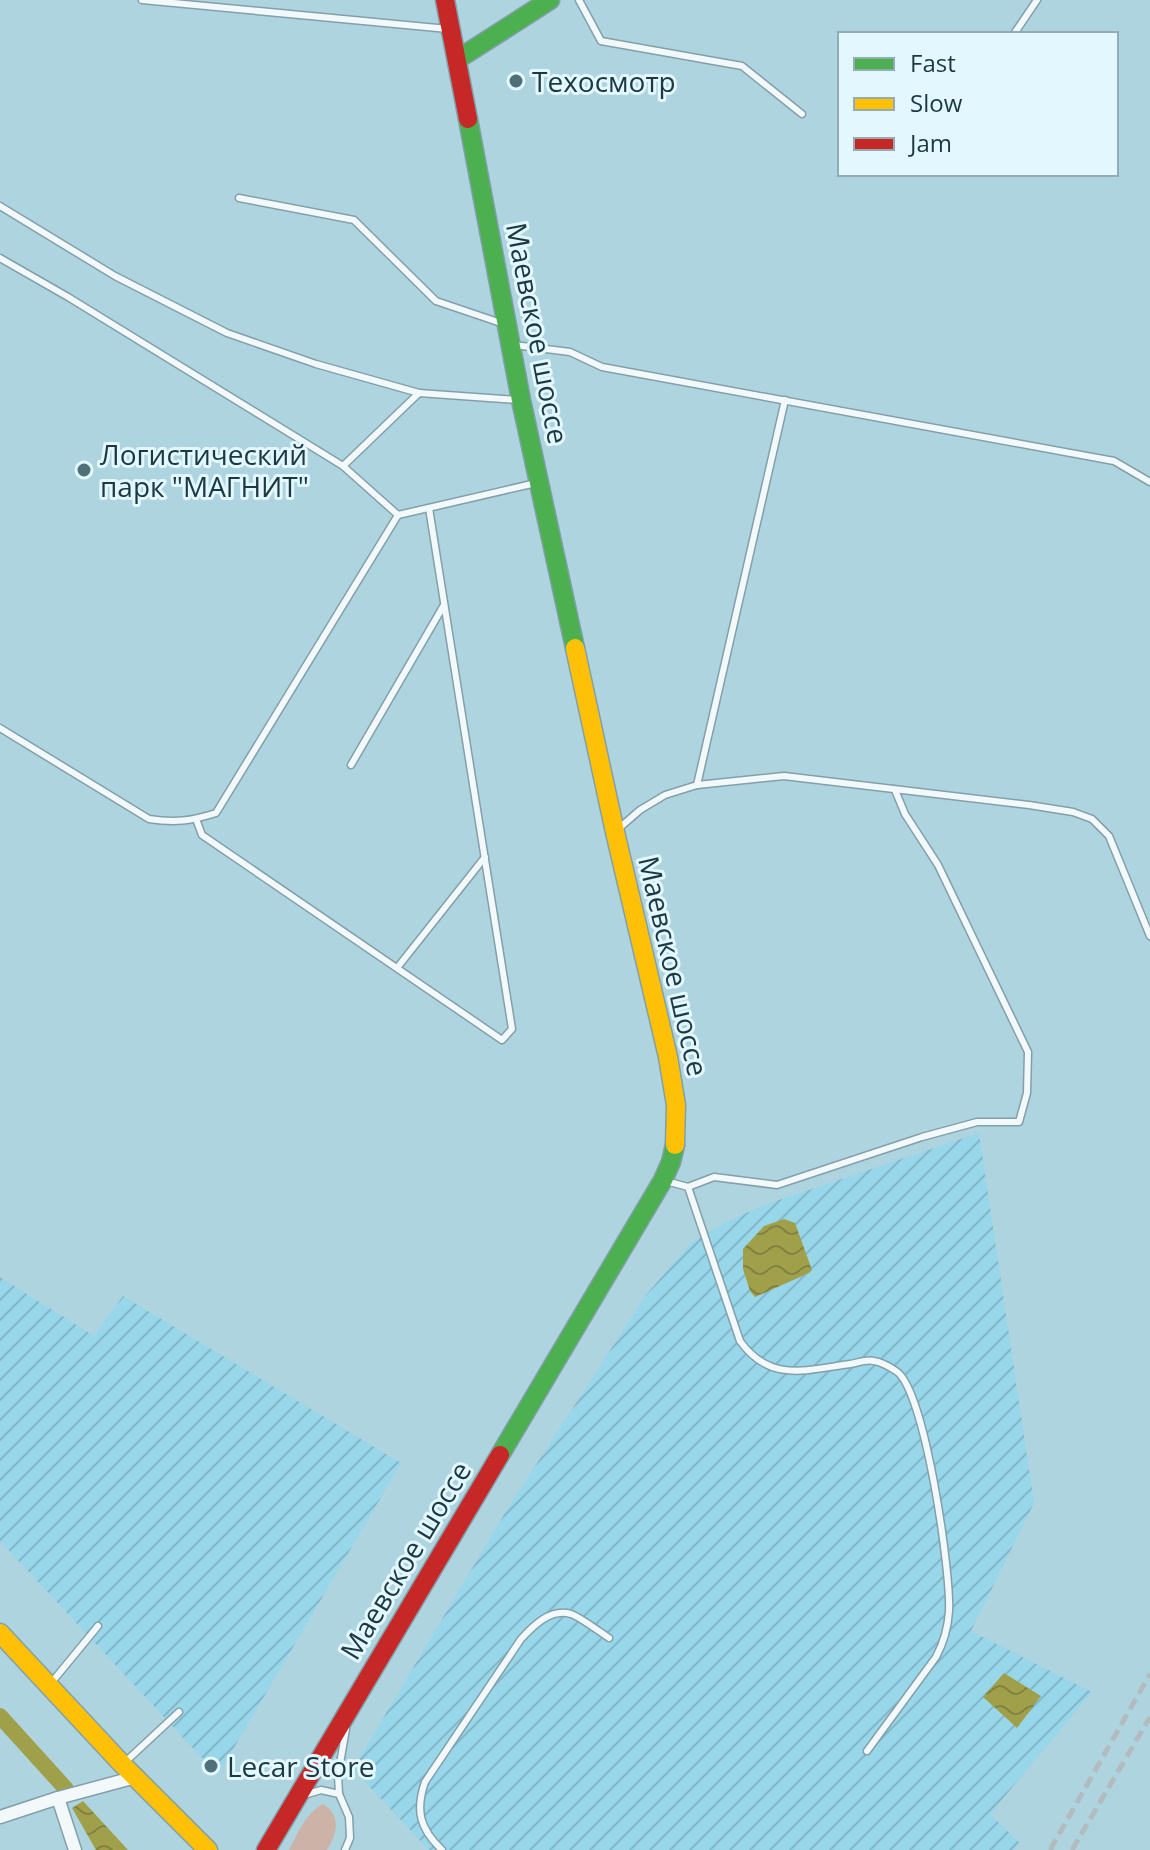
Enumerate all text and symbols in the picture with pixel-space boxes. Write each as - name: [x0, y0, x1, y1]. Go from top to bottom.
- legend: [838, 32, 1118, 176]
- text: Fast: [910, 46, 956, 79]
- place label: Техосмотр: [532, 62, 676, 100]
- marker: Техосмотр: [507, 72, 525, 90]
- text: Slow: [910, 86, 963, 119]
- text: Jam: [908, 126, 952, 159]
- street label: Маевское шоссе: [498, 219, 578, 447]
- place label: Логистический парк "МАГНИТ": [100, 435, 309, 505]
- marker: Логистический парк "МАГНИТ": [75, 461, 93, 479]
- street label: Маевское шоссе: [630, 852, 718, 1080]
- street label: Маевское шоссе: [331, 1454, 479, 1666]
- place label: Lecar Store: [227, 1747, 374, 1785]
- marker: Lecar Store: [202, 1757, 220, 1775]

